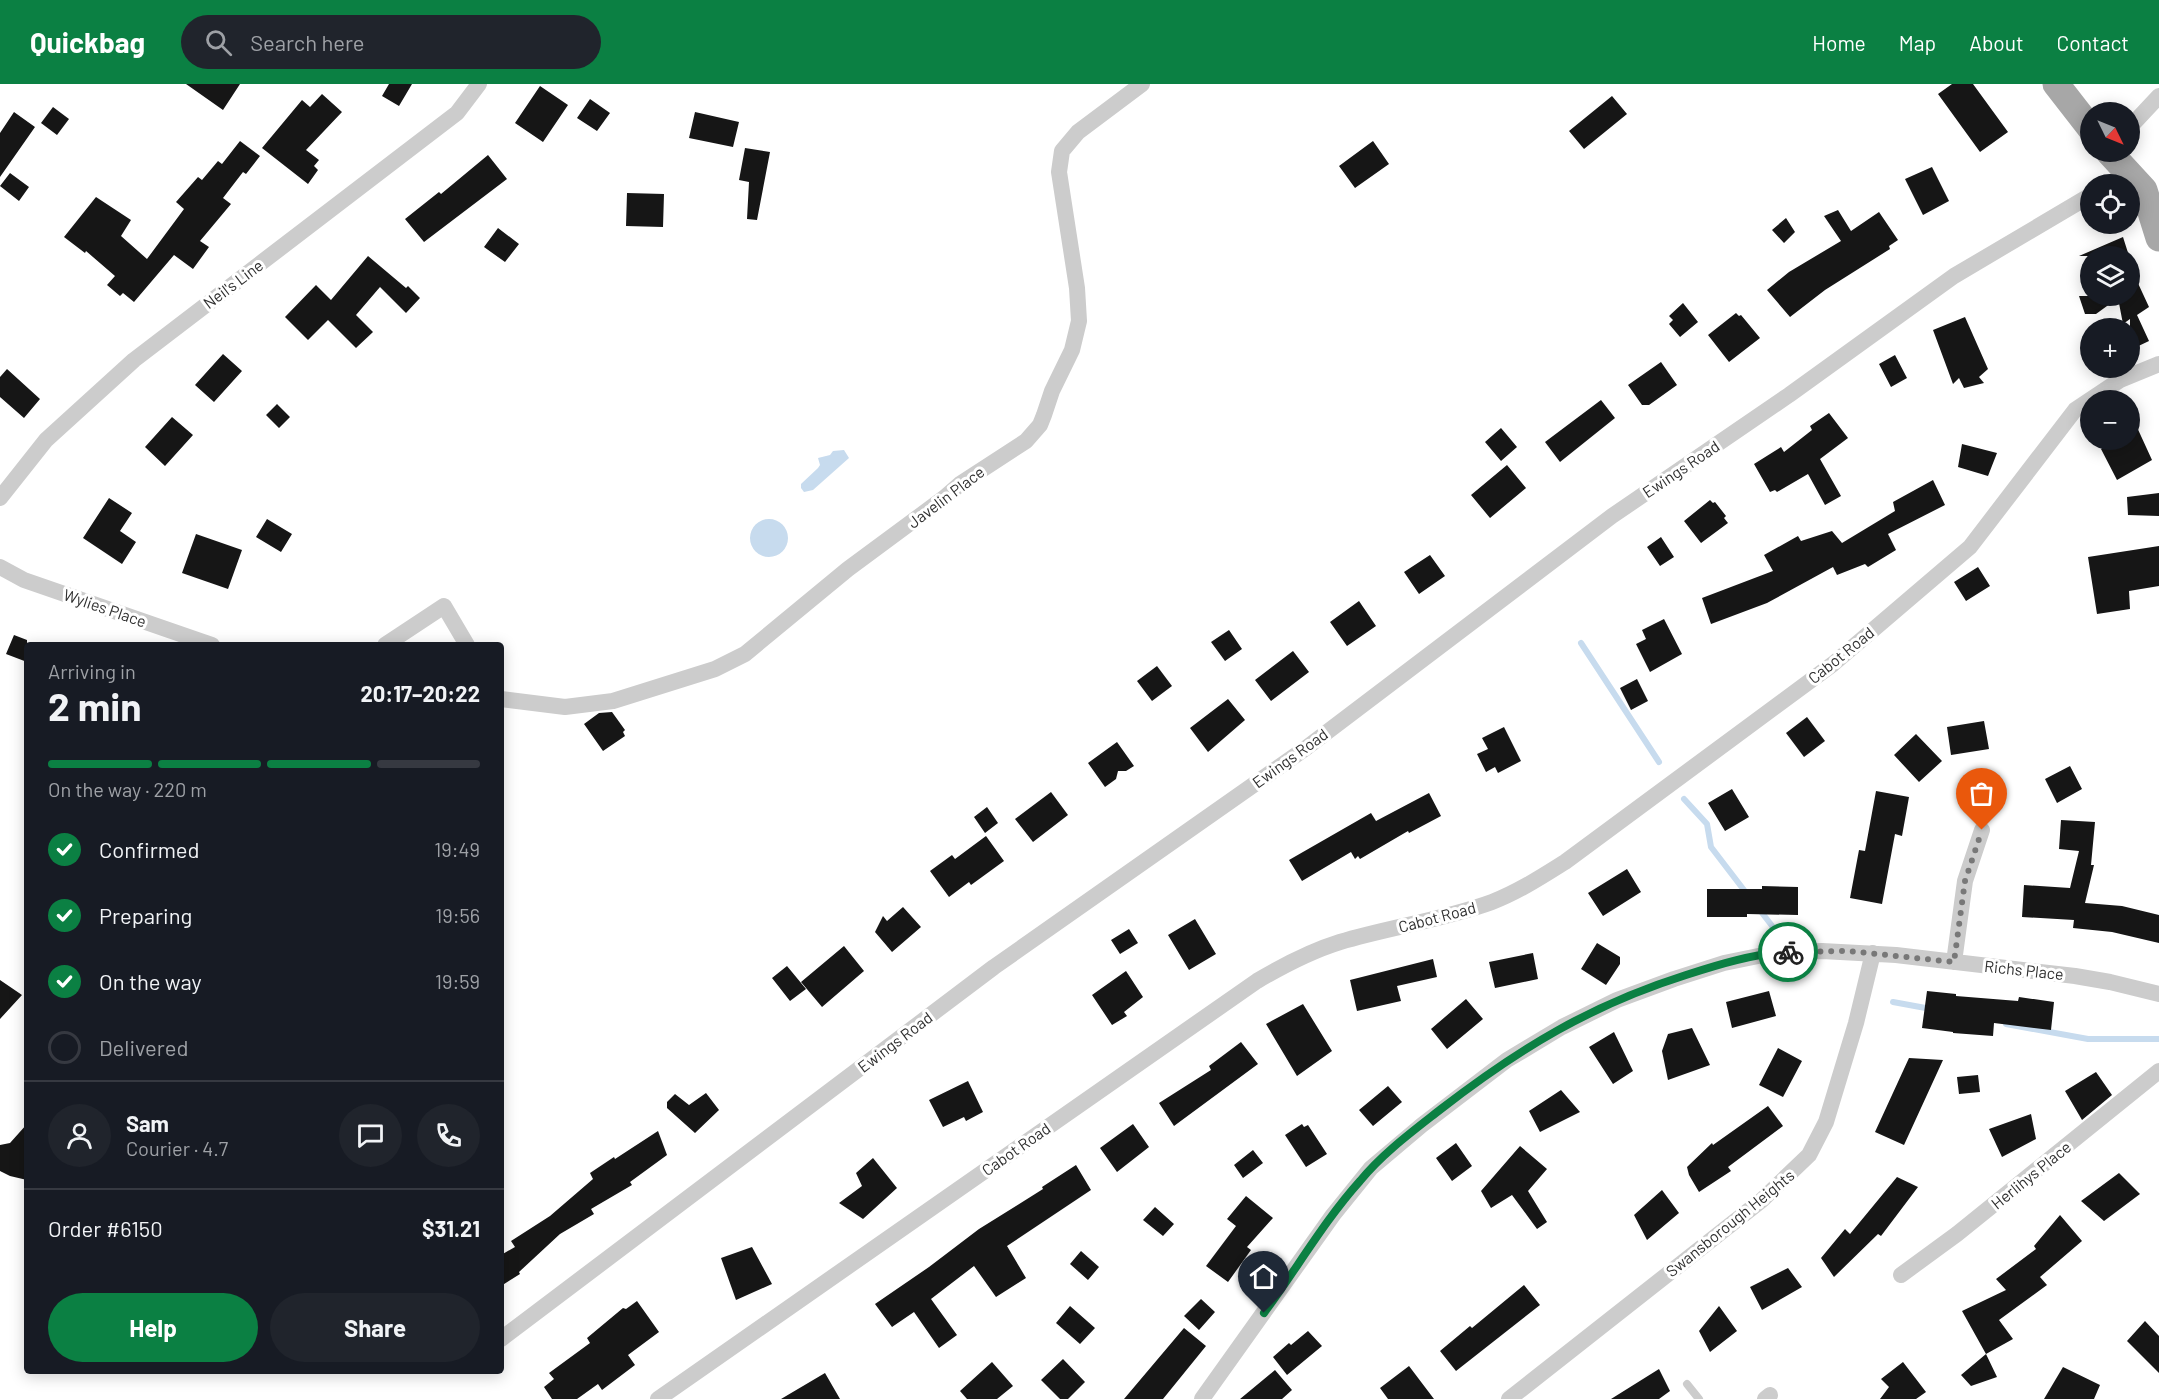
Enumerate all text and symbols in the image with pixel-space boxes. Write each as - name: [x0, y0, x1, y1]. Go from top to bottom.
- search box: [181, 15, 601, 69]
- text: Quickbag: [30, 25, 145, 59]
- icon: search: [202, 26, 235, 59]
- text: Search here: [250, 29, 365, 55]
- text: Home: [1812, 30, 1866, 55]
- text: Map: [1899, 30, 1936, 55]
- text: About: [1969, 30, 2024, 55]
- text: Contact: [2057, 30, 2129, 55]
- north arrow: [2080, 102, 2140, 162]
- map controls: [2080, 102, 2140, 450]
- button: locate: [2080, 174, 2140, 234]
- button: layers: [2080, 246, 2140, 306]
- street label: Neil's Line: [199, 255, 266, 312]
- button: +: [2080, 318, 2140, 378]
- button: −: [2080, 390, 2140, 450]
- street label: Ewings Road: [1639, 436, 1723, 501]
- street label: Javelin Place: [904, 462, 988, 532]
- street label: Wylies Place: [61, 584, 149, 631]
- street label: Cabot Road: [1804, 622, 1878, 687]
- text: Arriving in: [48, 659, 136, 683]
- text: 20:17–20:22: [360, 680, 480, 706]
- text: 2 min: [48, 682, 141, 729]
- street label: Ewings Road: [1248, 724, 1331, 791]
- pin: [1956, 768, 2007, 830]
- text: On the way · 220 m: [48, 777, 207, 801]
- icon: bag: [1965, 777, 1998, 810]
- icon: check: [48, 833, 81, 866]
- text: Confirmed: [99, 836, 199, 862]
- text: 19:49: [434, 837, 480, 861]
- street label: Cabot Road: [1396, 897, 1478, 936]
- icon: check: [48, 899, 81, 932]
- text: Preparing: [99, 902, 192, 928]
- text: 19:56: [435, 903, 480, 927]
- courier: [1758, 922, 1818, 982]
- icon: bike: [1772, 936, 1805, 969]
- street label: Richs Place: [1983, 956, 2065, 983]
- icon: check: [48, 965, 81, 998]
- text: On the way: [99, 968, 202, 994]
- text: 19:59: [435, 969, 480, 993]
- street label: Ewings Road: [854, 1007, 936, 1076]
- text: Delivered: [99, 1034, 188, 1060]
- button: person: [48, 1104, 111, 1167]
- button: chat: [339, 1104, 402, 1167]
- button: phone: [417, 1104, 480, 1167]
- text: Sam: [126, 1110, 169, 1136]
- street label: Cabot Road: [978, 1118, 1054, 1179]
- text: Courier · 4.7: [126, 1136, 228, 1160]
- street label: Herlihys Place: [1987, 1137, 2074, 1213]
- street label: Swansborough Heights: [1662, 1165, 1798, 1280]
- text: Order #6150: [48, 1215, 163, 1241]
- text: $31.21: [422, 1215, 480, 1241]
- pin: [1238, 1251, 1289, 1313]
- icon: home: [1247, 1260, 1280, 1293]
- button: Help: [48, 1293, 258, 1362]
- button: Share: [270, 1293, 480, 1362]

